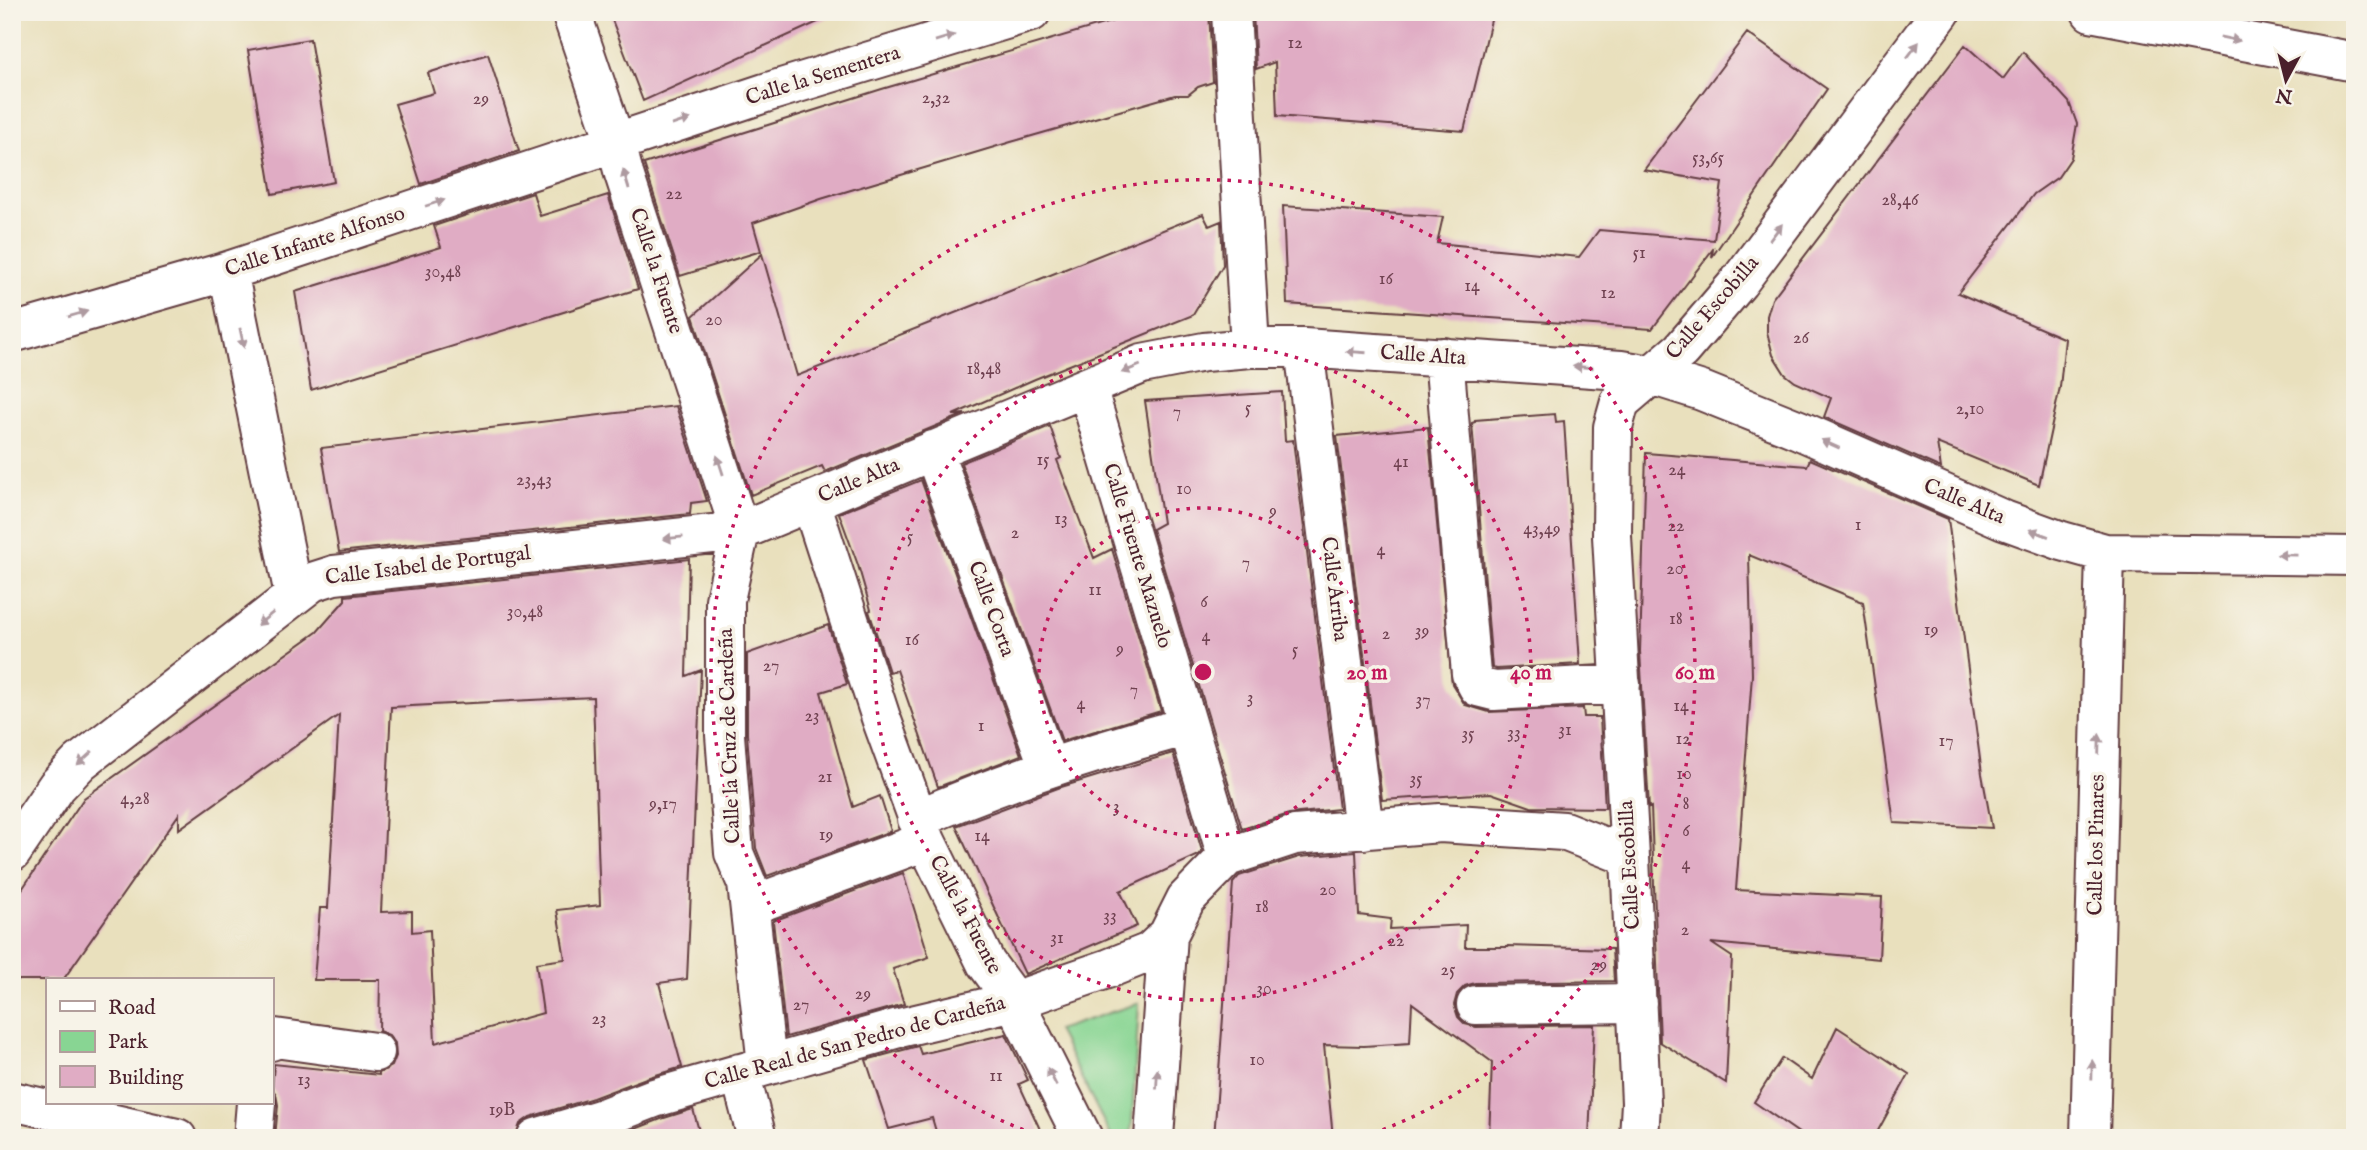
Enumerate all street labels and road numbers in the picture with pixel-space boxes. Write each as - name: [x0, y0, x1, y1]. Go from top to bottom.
- street label: Calle la Sementera: [743, 39, 904, 112]
- street label: Calle Infante Alfonso: [222, 200, 408, 284]
- street label: Calle la Fuente: [623, 205, 689, 338]
- street label: Calle Escobilla: [1660, 250, 1766, 366]
- street label: Calle Alta: [1379, 340, 1468, 373]
- street label: Calle Alta: [814, 451, 905, 510]
- street label: Calle Fuente Mazuelo: [1096, 460, 1178, 652]
- street label: Calle Alta: [1919, 473, 2010, 532]
- street label: Calle Arriba: [1314, 535, 1354, 644]
- street label: Calle Isabel de Portugal: [324, 540, 533, 592]
- street label: Calle Corta: [961, 557, 1021, 661]
- street label: Calle la Cruz de Cardeña: [713, 627, 747, 844]
- street label: Calle los Pinares: [2082, 774, 2112, 916]
- street label: Calle Escobilla: [1613, 799, 1647, 930]
- street label: Calle la Fuente: [922, 851, 1008, 979]
- street label: Calle Real de San Pedro de Cardeña: [702, 990, 1009, 1096]

